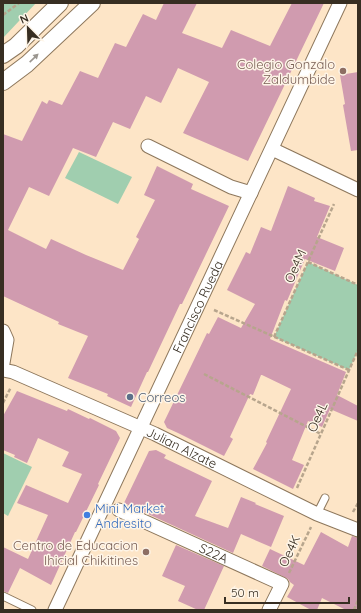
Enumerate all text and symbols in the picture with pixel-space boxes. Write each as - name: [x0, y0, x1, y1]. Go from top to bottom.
- north arrow: [8, 8, 48, 48]
- text: N: [18, 11, 31, 27]
- one-way arrow: [29, 53, 39, 63]
- place label: Colegio Gonzalo Zaldumbide: [237, 56, 335, 87]
- marker: Colegio Gonzalo Zaldumbide: [338, 66, 348, 76]
- street label: Oe4M: [281, 247, 309, 285]
- street label: Francisco Rueda: [169, 258, 226, 356]
- place label: Correos: [138, 389, 185, 405]
- marker: Correos: [125, 392, 135, 402]
- street label: Oe4L: [303, 399, 331, 434]
- street label: Julian Alzate: [144, 423, 220, 471]
- place label: Mini Market Andresito: [95, 500, 164, 531]
- marker: Mini Market Andresito: [82, 510, 92, 520]
- street label: Oe4K: [275, 532, 303, 569]
- place label: Centro de Educacion Ihicial Chikitines: [13, 537, 138, 568]
- street label: S22A: [197, 539, 231, 567]
- marker: Centro de Educacion Ihicial Chikitines: [141, 547, 151, 557]
- scale bar: [225, 579, 349, 605]
- text: 50 m: [231, 585, 259, 600]

